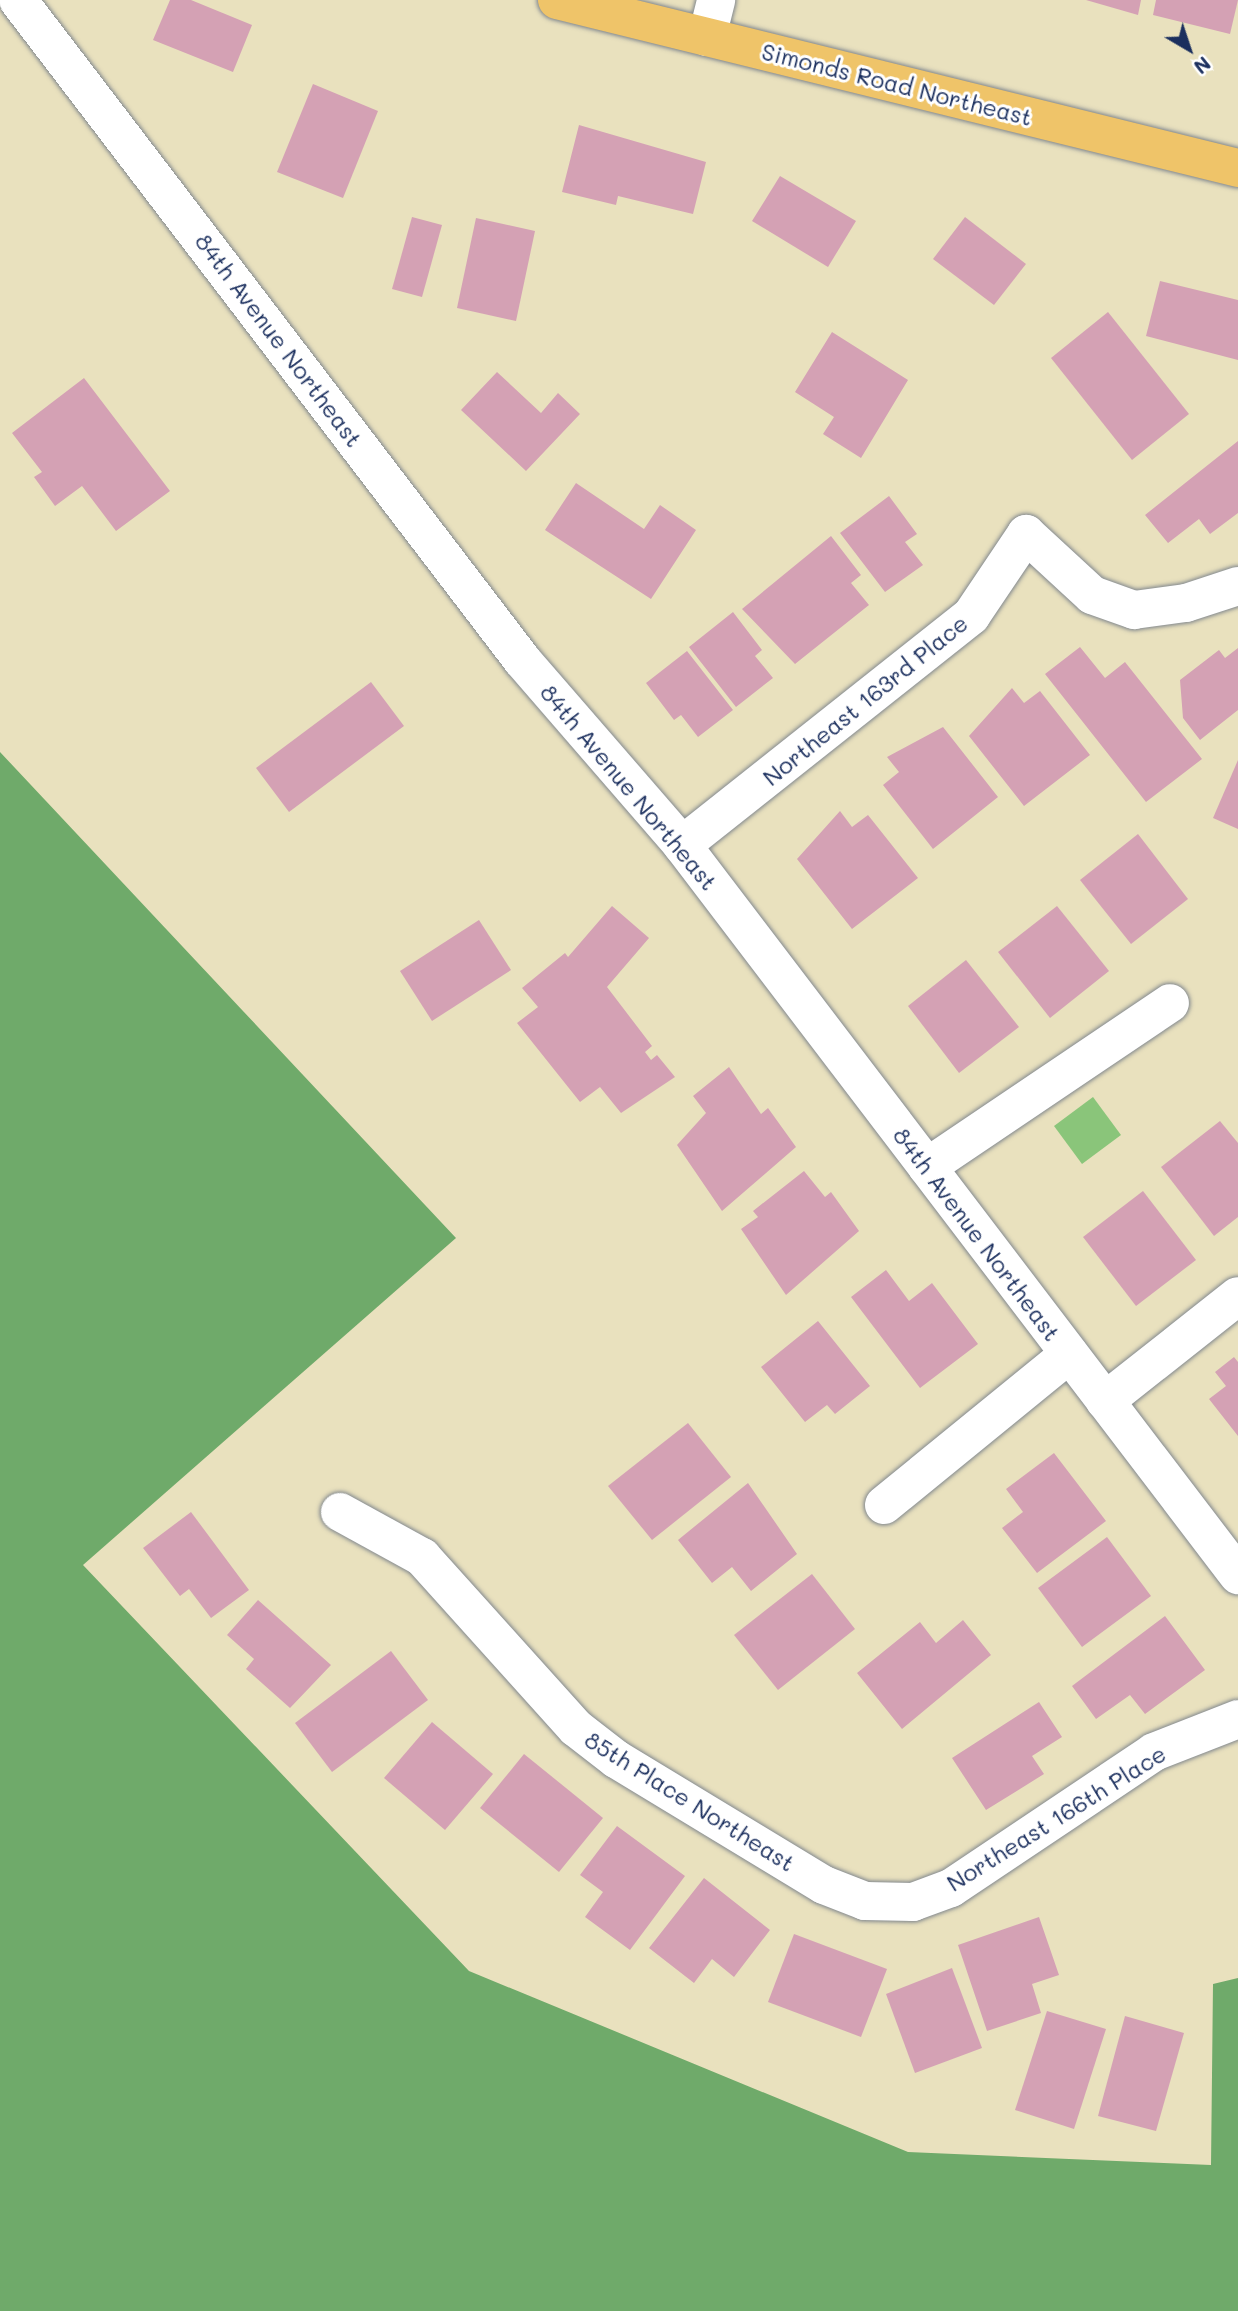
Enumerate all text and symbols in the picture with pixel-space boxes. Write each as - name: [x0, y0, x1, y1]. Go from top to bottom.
- north arrow: [1154, 14, 1224, 84]
- street label: Simonds Road Northeast: [759, 37, 1035, 131]
- text: N: [1189, 51, 1216, 80]
- street label: 84th Avenue Northeast: [190, 228, 368, 452]
- street label: Northeast 163rd Place: [757, 609, 973, 791]
- street label: 84th Avenue Northeast: [535, 679, 723, 895]
- street label: 84th Avenue Northeast: [888, 1122, 1066, 1346]
- street label: 85th Place Northeast: [580, 1725, 800, 1877]
- street label: Northeast 166th Place: [941, 1739, 1171, 1897]

